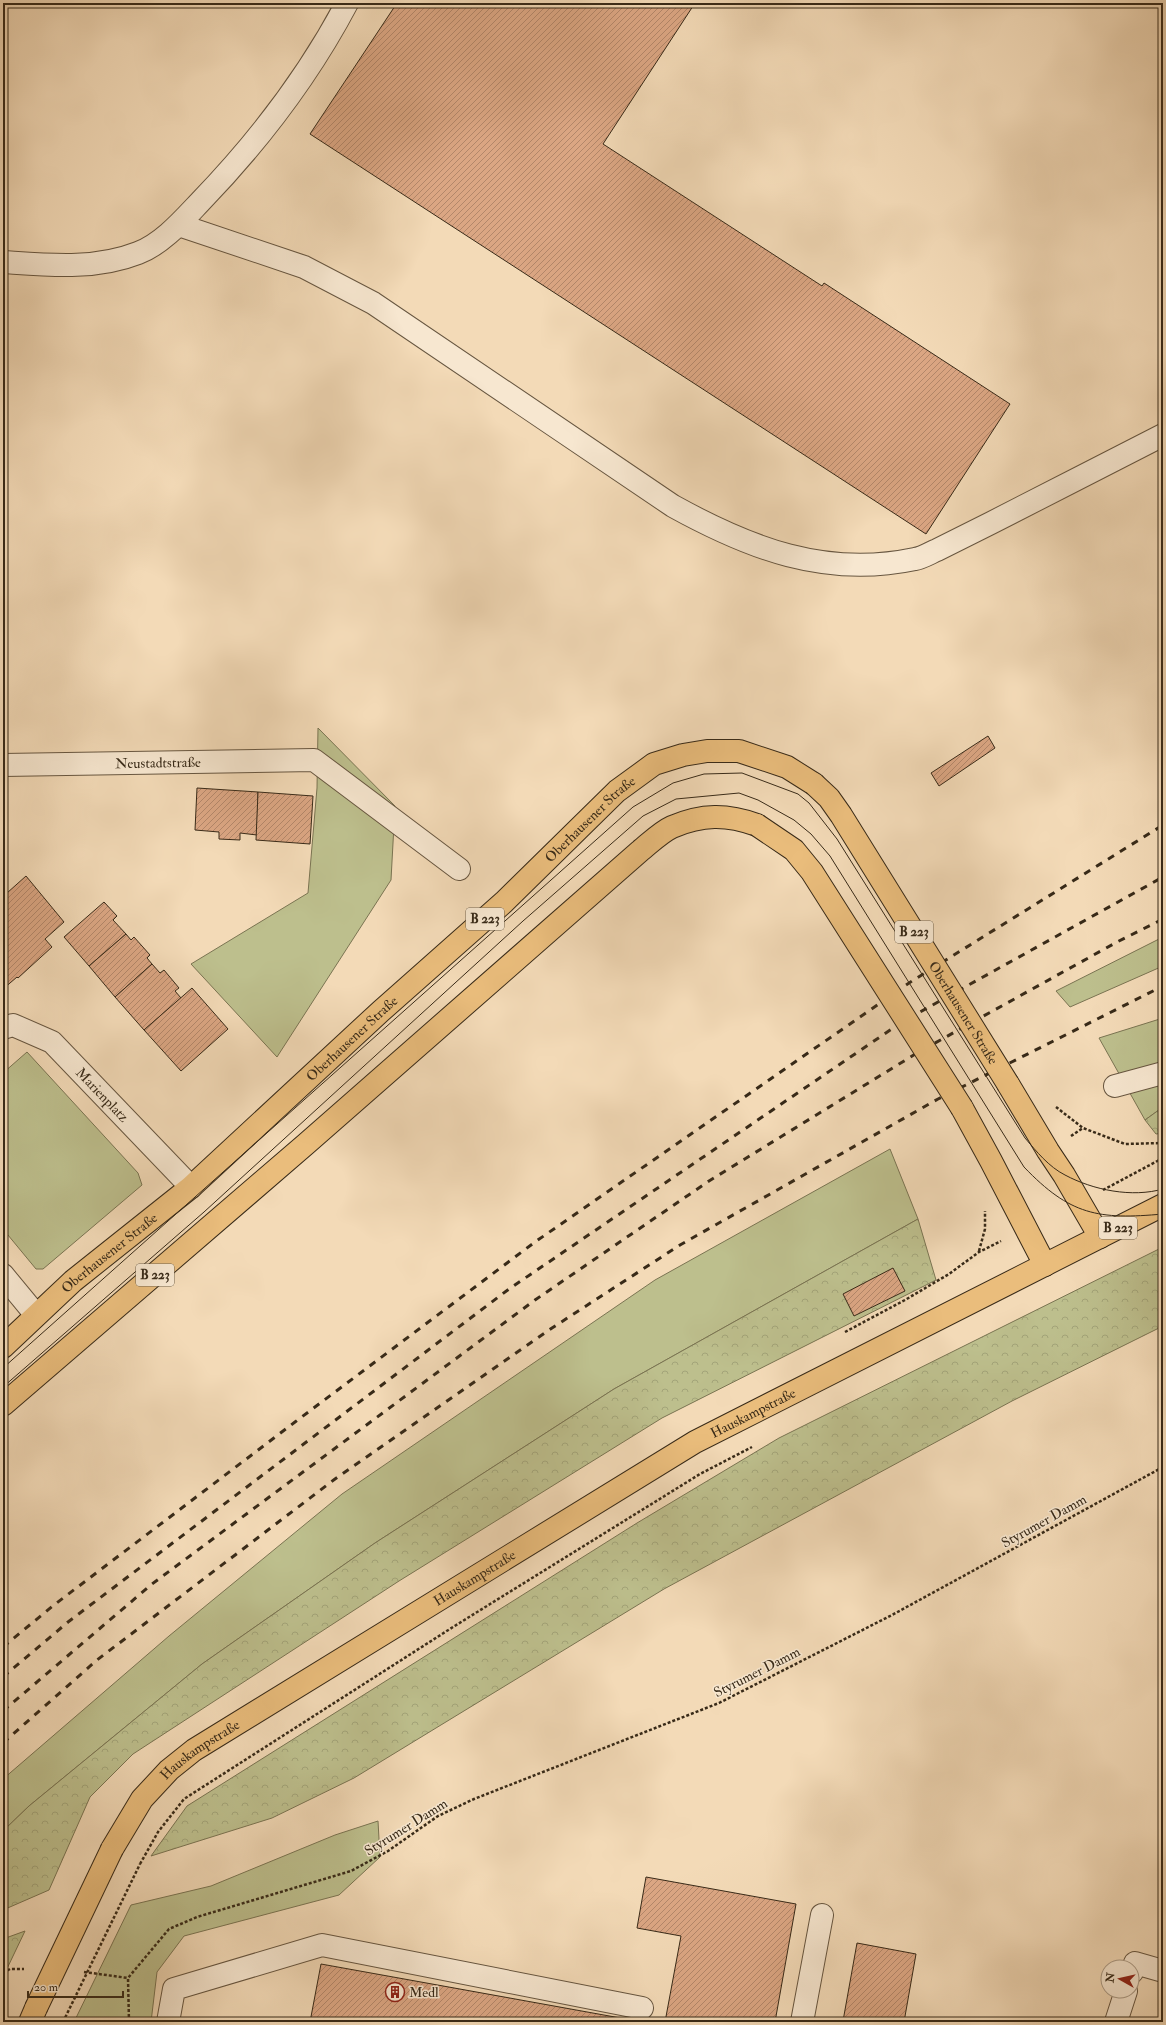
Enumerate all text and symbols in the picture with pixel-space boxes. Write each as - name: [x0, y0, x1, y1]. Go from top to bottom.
- street label: Neustadtstraße: [115, 753, 201, 772]
- street label: Oberhausener Straße: [541, 772, 639, 866]
- road number: B 223: [466, 908, 504, 930]
- road number: B 223: [895, 921, 933, 943]
- street label: Oberhausener Straße: [925, 958, 1002, 1068]
- street label: Oberhausener Straße: [302, 992, 401, 1085]
- street label: Marienplatz: [73, 1064, 133, 1126]
- street label: Oberhausener Straße: [57, 1209, 161, 1296]
- road number: B 223: [1099, 1217, 1137, 1239]
- road number: B 223: [136, 1264, 174, 1286]
- street label: Hauskampstraße: [707, 1384, 799, 1441]
- street label: Styrumer Damm: [998, 1491, 1090, 1552]
- street label: Hauskampstraße: [430, 1546, 519, 1609]
- street label: Styrumer Damm: [711, 1643, 804, 1702]
- street label: Hauskampstraße: [156, 1716, 243, 1783]
- street label: Styrumer Damm: [361, 1795, 451, 1860]
- north arrow: [1100, 1959, 1140, 1999]
- text: N: [1103, 1971, 1118, 1984]
- scale bar: [28, 1973, 123, 1999]
- text: 20 m: [34, 1980, 59, 1995]
- building icon: Medl: [384, 1981, 406, 2003]
- place label: Medl: [409, 1984, 439, 2001]

